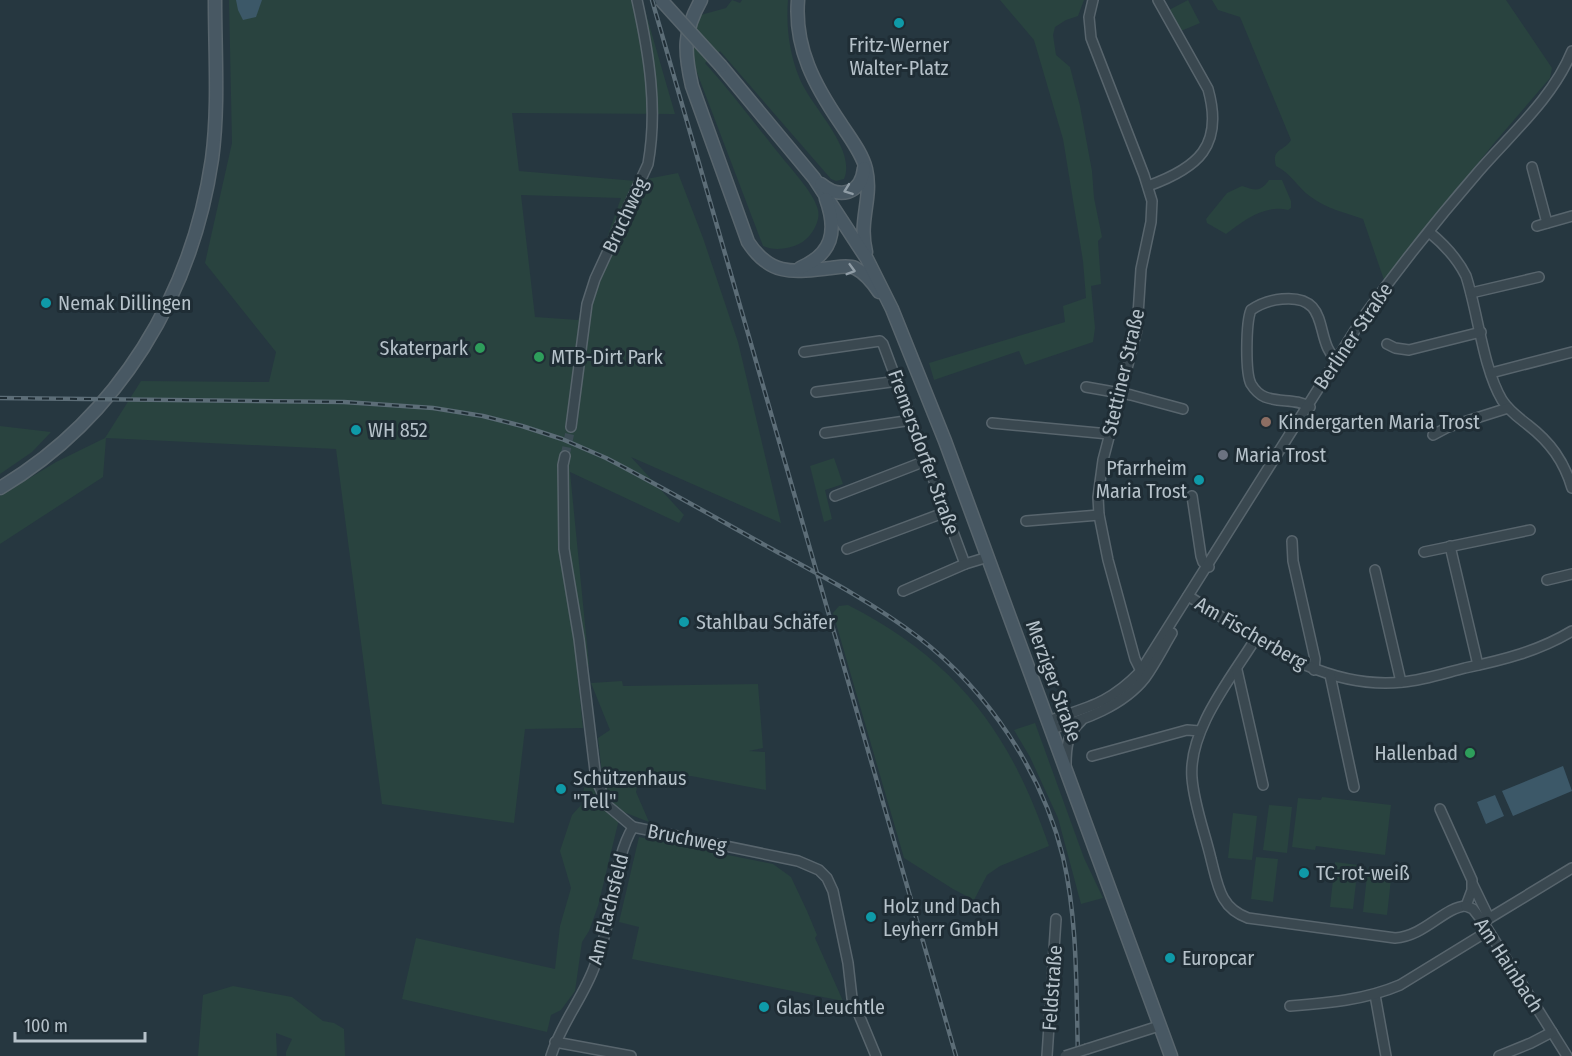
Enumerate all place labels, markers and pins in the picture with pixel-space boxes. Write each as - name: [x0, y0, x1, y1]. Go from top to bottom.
- marker: Fritz-Werner Walter-Platz: [892, 16, 906, 30]
- place label: Fritz-Werner Walter-Platz: [849, 33, 949, 80]
- place label: Nemak Dillingen: [58, 291, 192, 315]
- marker: Nemak Dillingen: [39, 296, 53, 310]
- place label: Skaterpark: [380, 336, 469, 360]
- marker: Skaterpark: [473, 341, 487, 355]
- place label: MTB-Dirt Park: [551, 345, 664, 369]
- marker: MTB-Dirt Park: [532, 350, 546, 364]
- place label: Kindergarten Maria Trost: [1278, 410, 1480, 434]
- marker: Kindergarten Maria Trost: [1259, 415, 1273, 429]
- place label: WH 852: [368, 418, 428, 442]
- marker: WH 852: [349, 423, 363, 437]
- place label: Maria Trost: [1235, 443, 1327, 467]
- marker: Maria Trost: [1216, 448, 1230, 462]
- place label: Pfarrheim Maria Trost: [1096, 456, 1187, 503]
- marker: Pfarrheim Maria Trost: [1192, 473, 1206, 487]
- place label: Stahlbau Schäfer: [696, 610, 835, 634]
- marker: Stahlbau Schäfer: [677, 615, 691, 629]
- place label: Hallenbad: [1374, 741, 1458, 765]
- marker: Hallenbad: [1463, 746, 1477, 760]
- place label: Schützenhaus "Tell": [573, 766, 687, 813]
- marker: Schützenhaus "Tell": [554, 782, 568, 796]
- place label: TC-rot-weiß: [1316, 861, 1410, 885]
- marker: TC-rot-weiß: [1297, 866, 1311, 880]
- place label: Holz und Dach Leyherr GmbH: [883, 894, 1000, 941]
- marker: Holz und Dach Leyherr GmbH: [864, 910, 878, 924]
- place label: Europcar: [1182, 946, 1254, 970]
- marker: Europcar: [1163, 951, 1177, 965]
- place label: Glas Leuchtle: [776, 995, 885, 1019]
- marker: Glas Leuchtle: [757, 1000, 771, 1014]

